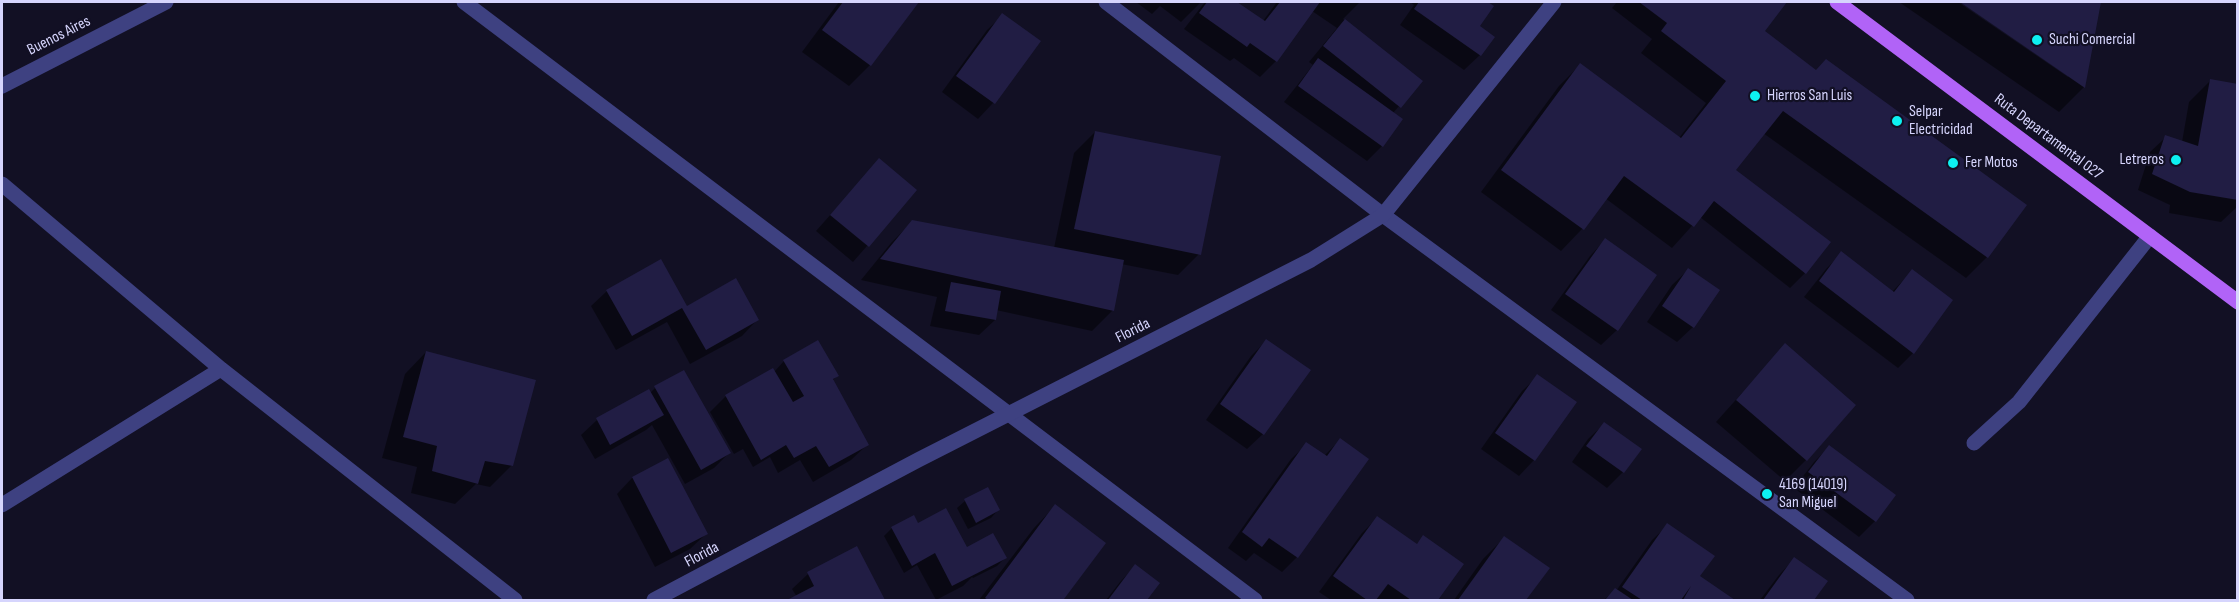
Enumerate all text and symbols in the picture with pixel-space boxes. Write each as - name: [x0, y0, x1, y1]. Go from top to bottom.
- street label: Buenos Aires: [24, 12, 94, 60]
- place label: Suchi Comercial: [2049, 30, 2135, 50]
- marker: Suchi Comercial: [2030, 33, 2044, 47]
- place label: Hierros San Luis: [1767, 86, 1852, 106]
- marker: Hierros San Luis: [1748, 89, 1762, 103]
- street label: Ruta Departamental 027: [1990, 90, 2106, 184]
- place label: Selpar Electricidad: [1909, 102, 1973, 140]
- marker: Selpar Electricidad: [1890, 114, 1904, 128]
- place label: Letreros: [2120, 150, 2164, 170]
- place label: Fer Motos: [1965, 153, 2018, 173]
- marker: Letreros: [2169, 153, 2183, 167]
- marker: Fer Motos: [1946, 156, 1960, 170]
- street label: Florida: [1113, 314, 1153, 348]
- place label: 4169 (14019) San Miguel: [1779, 475, 1847, 513]
- marker: 4169 (14019) San Miguel: [1760, 487, 1774, 501]
- street label: Florida: [682, 538, 722, 572]

